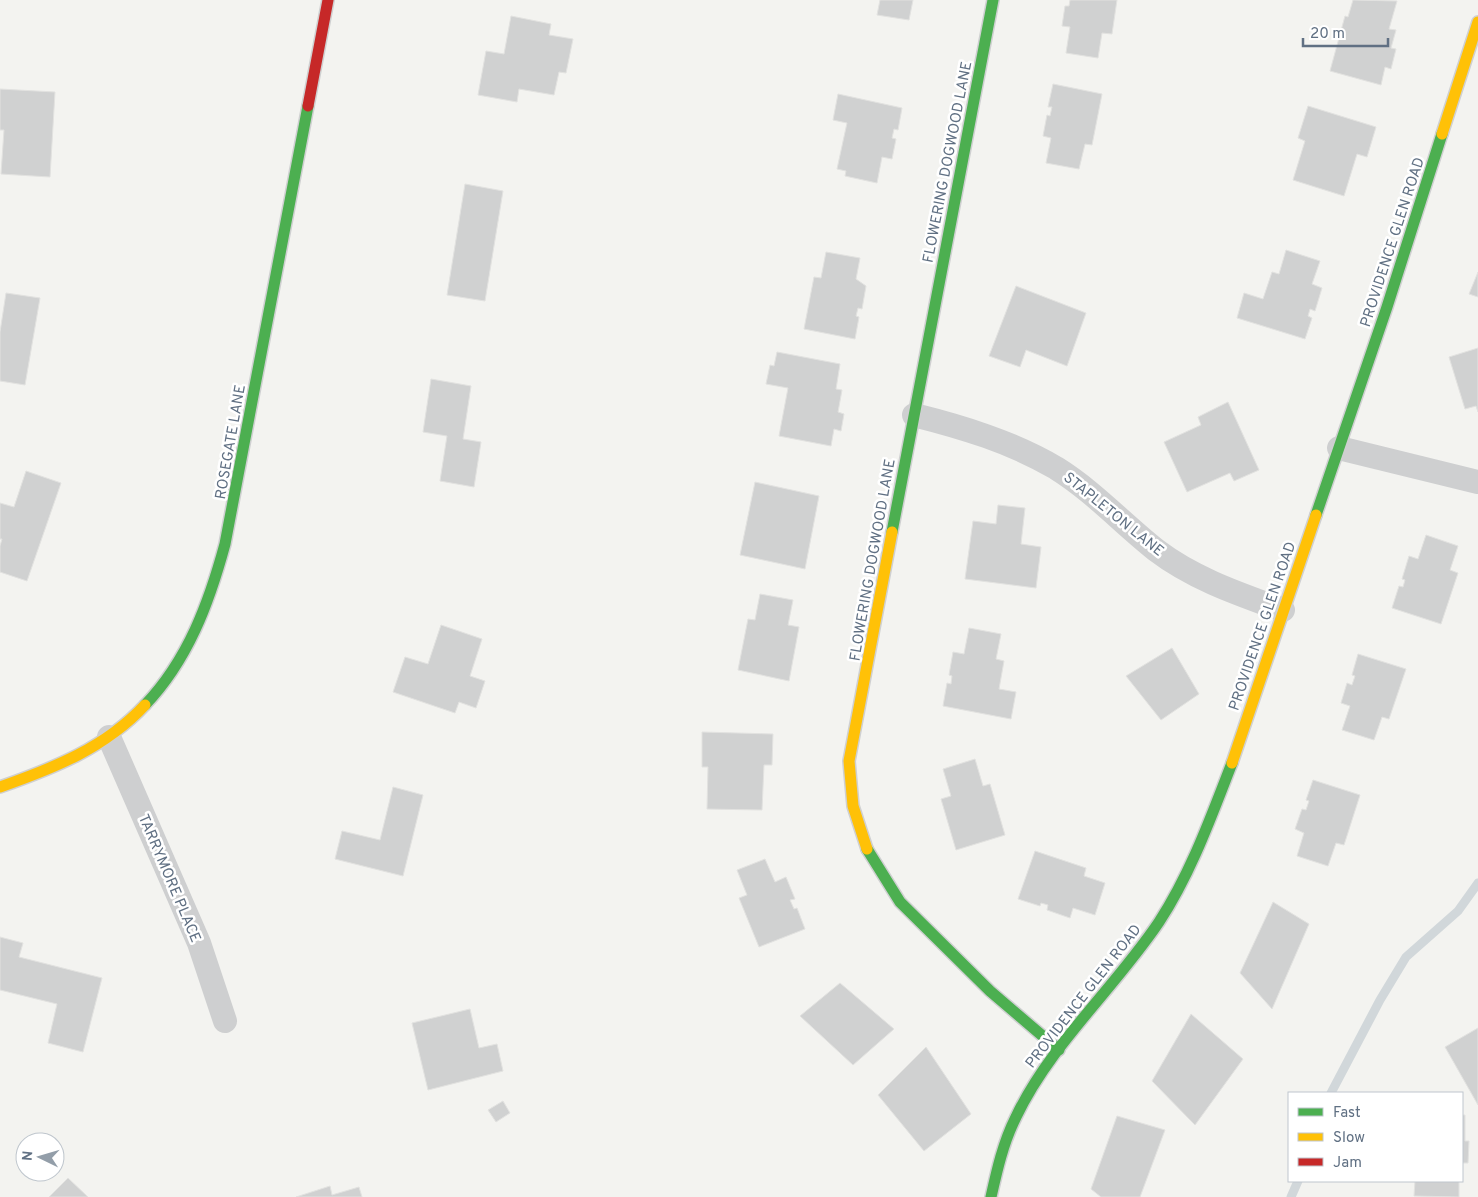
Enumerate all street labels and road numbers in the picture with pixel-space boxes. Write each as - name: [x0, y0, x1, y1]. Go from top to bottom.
- street label: FLOWERING DOGWOOD LANE: [920, 60, 977, 265]
- street label: PROVIDENCE GLEN ROAD: [1357, 155, 1430, 330]
- street label: ROSEGATE LANE: [212, 383, 251, 501]
- street label: FLOWERING DOGWOOD LANE: [846, 458, 901, 663]
- street label: STAPLETON LANE: [1059, 469, 1167, 561]
- street label: PROVIDENCE GLEN ROAD: [1226, 540, 1301, 713]
- street label: TARRYMORE PLACE: [133, 812, 204, 946]
- street label: PROVIDENCE GLEN ROAD: [1022, 921, 1146, 1073]

